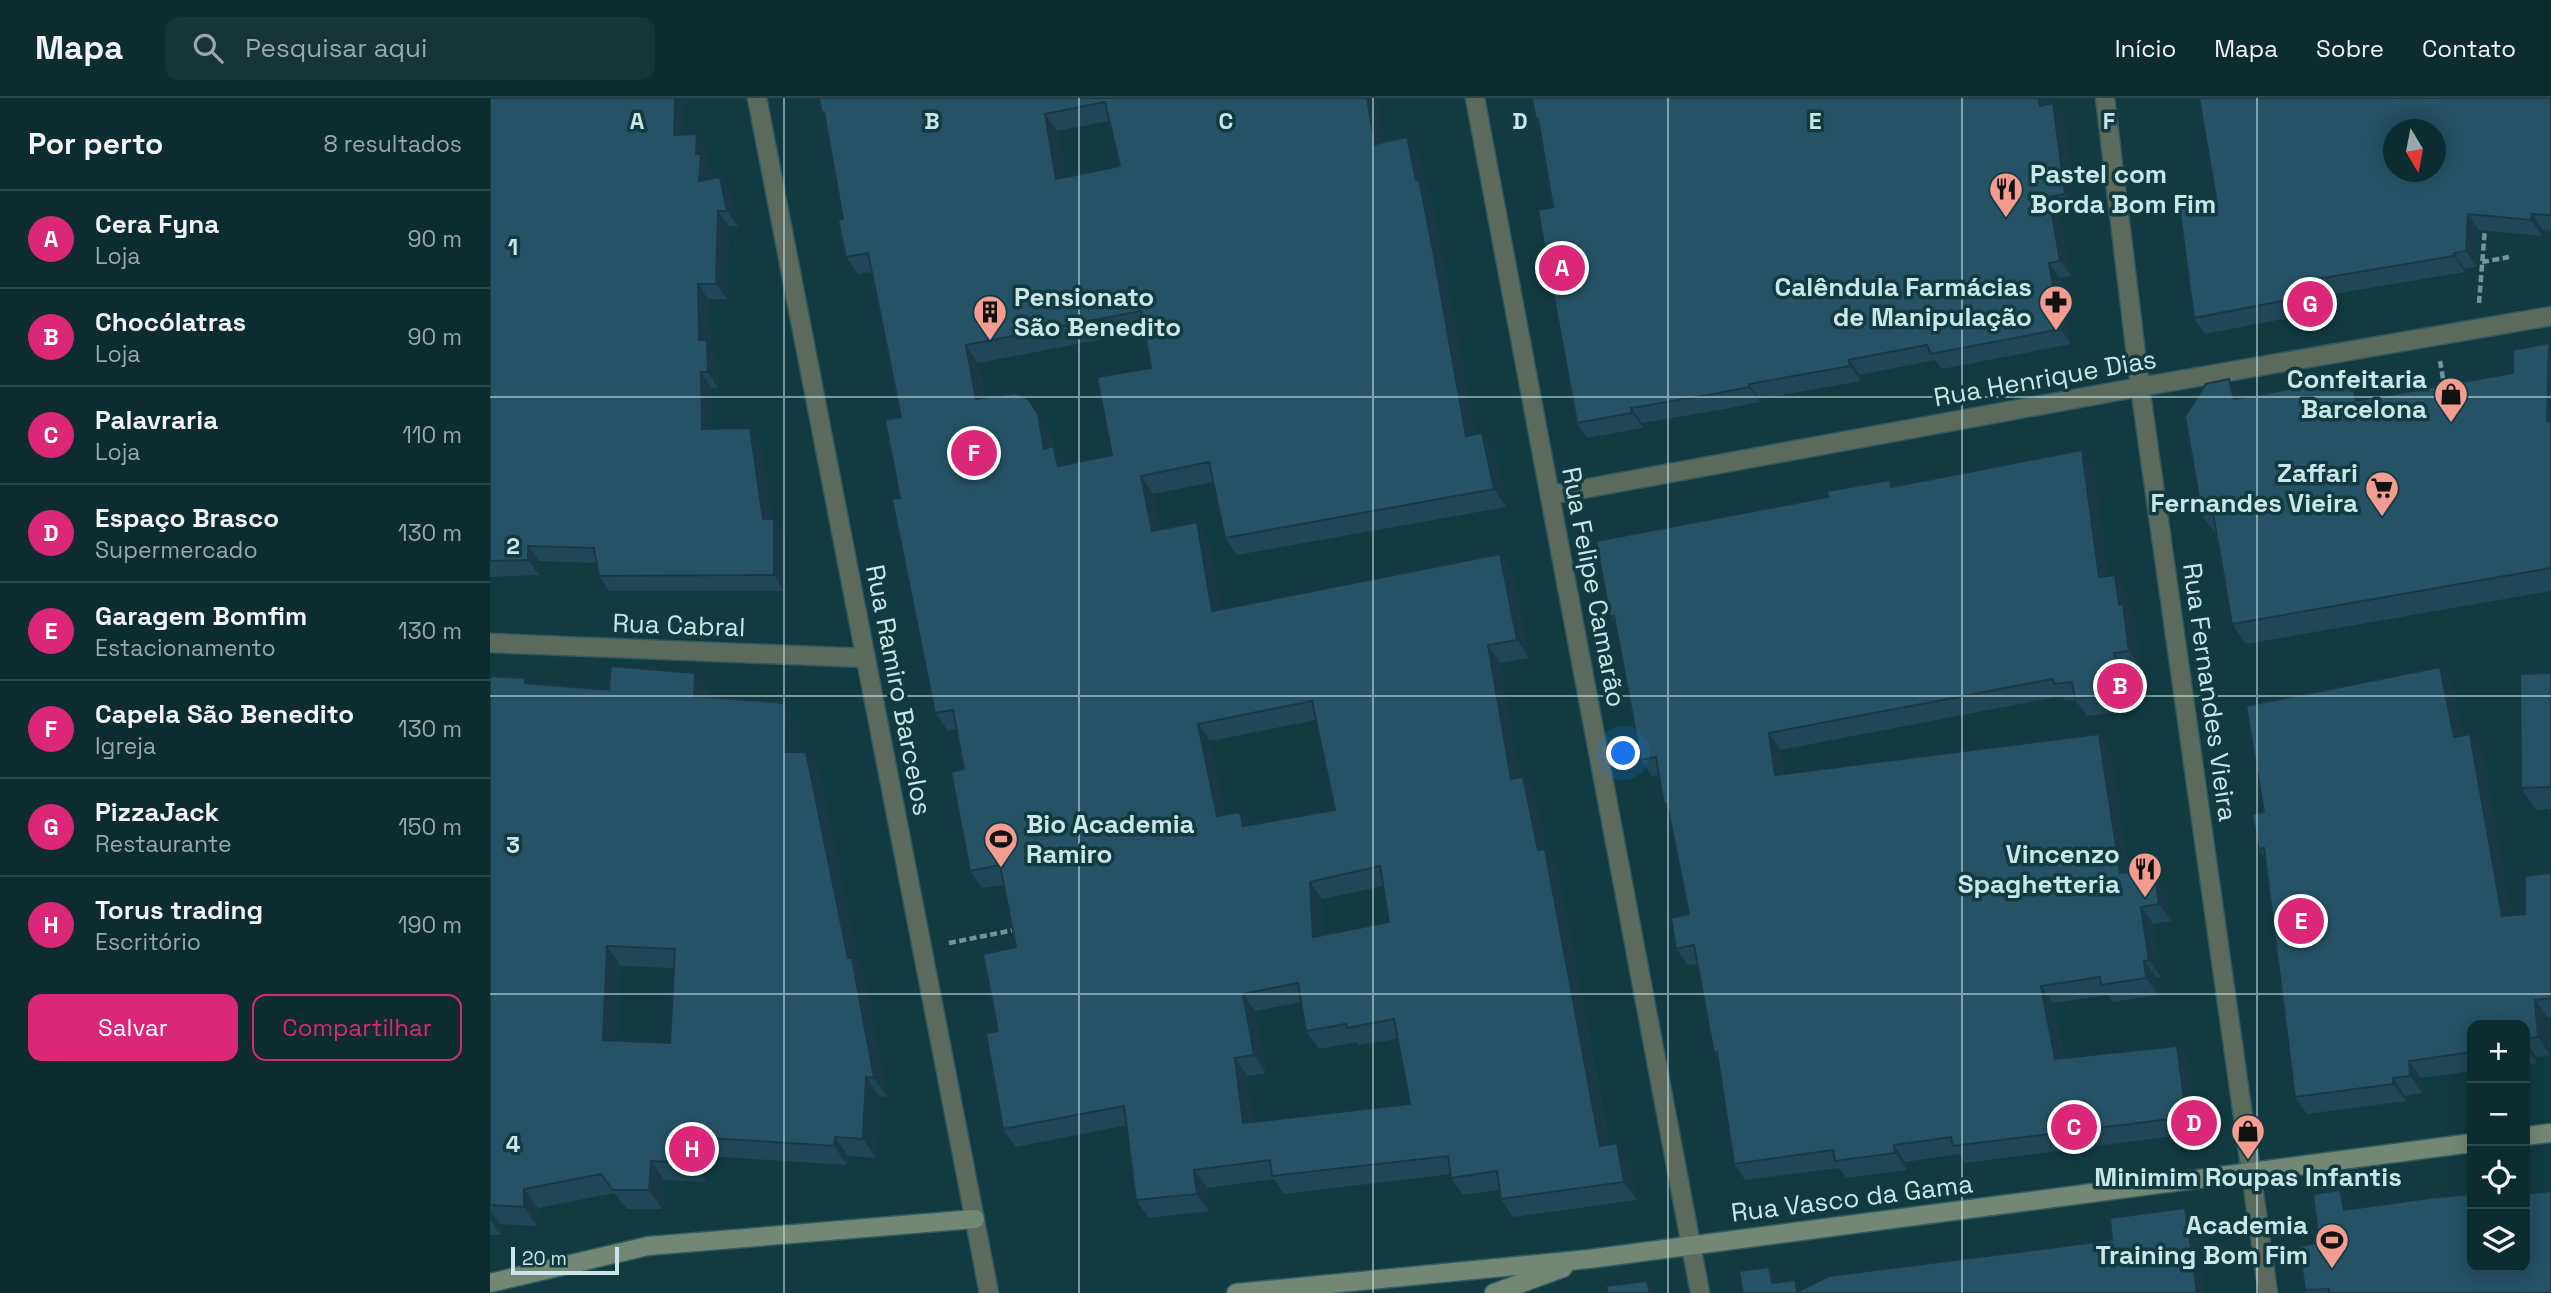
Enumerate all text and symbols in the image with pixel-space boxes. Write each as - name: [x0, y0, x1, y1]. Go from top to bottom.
- search box: [165, 17, 655, 80]
- text: Mapa: [35, 27, 123, 69]
- icon: search: [189, 29, 227, 67]
- text: Pesquisar aqui: [245, 31, 427, 65]
- text: Início: [2115, 33, 2176, 64]
- text: Mapa: [2214, 33, 2278, 64]
- text: Sobre: [2316, 33, 2384, 64]
- text: Contato: [2422, 33, 2516, 64]
- text: A: [630, 106, 645, 136]
- text: B: [924, 106, 940, 136]
- text: C: [1219, 106, 1233, 136]
- text: D: [1512, 106, 1528, 136]
- text: E: [1809, 106, 1821, 136]
- text: F: [2103, 106, 2115, 136]
- north arrow: [2383, 119, 2446, 182]
- text: Por perto: [28, 124, 163, 163]
- text: 8 resultados: [323, 129, 462, 159]
- place label: Pastel com Borda Bom Fim: [2030, 157, 2216, 221]
- restaurant icon: Pastel com Borda Bom Fim: [1987, 170, 2025, 219]
- text: Cera Fyna: [95, 207, 219, 241]
- text: A: [44, 224, 58, 254]
- text: 90 m: [407, 224, 462, 254]
- text: 1: [508, 232, 518, 262]
- text: Loja: [95, 241, 141, 271]
- pin: A: [1539, 242, 1585, 294]
- place label: Calêndula Farmácias de Manipulação: [1774, 270, 2032, 334]
- pin: G: [2287, 278, 2333, 330]
- place label: Pensionato São Benedito: [1014, 280, 1181, 344]
- pharmacy icon: Calêndula Farmácias de Manipulação: [2037, 283, 2075, 332]
- building icon: Pensionato São Benedito: [971, 293, 1009, 342]
- text: Chocólatras: [95, 305, 246, 339]
- text: B: [43, 322, 59, 352]
- text: 90 m: [407, 322, 462, 352]
- text: Loja: [95, 339, 141, 369]
- street label: Rua Henrique Dias: [1931, 342, 2159, 414]
- place label: Confeitaria Barcelona: [2287, 362, 2427, 426]
- shop icon: Confeitaria Barcelona: [2432, 375, 2470, 424]
- text: Palavraria: [95, 403, 218, 437]
- text: C: [44, 420, 58, 450]
- text: 110 m: [402, 420, 462, 450]
- pin: F: [951, 427, 997, 479]
- text: Loja: [95, 437, 141, 467]
- place label: Zaffari Fernandes Vieira: [2150, 456, 2358, 520]
- street label: Rua Felipe Camarão: [1554, 464, 1634, 710]
- supermarket icon: Zaffari Fernandes Vieira: [2363, 469, 2401, 518]
- text: Espaço Brasco: [95, 501, 279, 535]
- text: D: [43, 518, 59, 548]
- text: 130 m: [398, 518, 462, 548]
- text: 2: [506, 531, 520, 561]
- text: Supermercado: [95, 535, 258, 565]
- street label: Rua Fernandes Vieira: [2175, 561, 2245, 823]
- street label: Rua Ramiro Barcelos: [858, 562, 940, 818]
- text: Garagem Bomfim: [95, 599, 307, 633]
- street label: Rua Cabral: [612, 606, 746, 644]
- text: E: [45, 616, 57, 646]
- text: 130 m: [398, 616, 462, 646]
- text: Estacionamento: [95, 633, 276, 663]
- pin: B: [2097, 660, 2143, 712]
- text: Capela São Benedito: [95, 697, 354, 731]
- text: F: [45, 714, 57, 744]
- text: 130 m: [398, 714, 462, 744]
- text: Igreja: [95, 731, 156, 761]
- your location: [1606, 736, 1640, 770]
- text: PizzaJack: [95, 795, 219, 829]
- place label: Bio Academia Ramiro: [1026, 807, 1195, 871]
- text: G: [43, 812, 59, 842]
- text: 150 m: [398, 812, 462, 842]
- sports icon: Bio Academia Ramiro: [982, 820, 1020, 869]
- text: Restaurante: [95, 829, 232, 859]
- text: 3: [506, 830, 520, 860]
- place label: Vincenzo Spaghetteria: [1958, 837, 2120, 901]
- restaurant icon: Vincenzo Spaghetteria: [2126, 850, 2164, 899]
- text: Torus trading: [95, 893, 263, 927]
- pin: E: [2278, 895, 2324, 947]
- text: H: [43, 910, 59, 940]
- text: 190 m: [398, 910, 462, 940]
- text: Escritório: [95, 927, 201, 957]
- button: Salvar: [28, 994, 238, 1061]
- button: Compartilhar: [252, 994, 462, 1061]
- map controls: [2467, 1020, 2530, 1272]
- button: +: [2467, 1020, 2530, 1083]
- button: −: [2467, 1083, 2530, 1146]
- pin: D: [2171, 1097, 2217, 1149]
- pin: C: [2051, 1101, 2097, 1153]
- shop icon: Minimim Roupas Infantis: [2229, 1112, 2267, 1161]
- pin: H: [669, 1123, 715, 1175]
- text: 4: [506, 1129, 521, 1159]
- button: locate: [2467, 1146, 2530, 1209]
- place label: Minimim Roupas Infantis: [2094, 1160, 2402, 1194]
- street label: Rua Vasco da Gama: [1729, 1166, 1975, 1230]
- place label: Academia Training Bom Fim: [2095, 1208, 2308, 1272]
- button: layers: [2467, 1209, 2530, 1272]
- sports icon: Academia Training Bom Fim: [2313, 1221, 2351, 1270]
- scale bar: [511, 1244, 620, 1276]
- text: 20 m: [522, 1246, 567, 1271]

